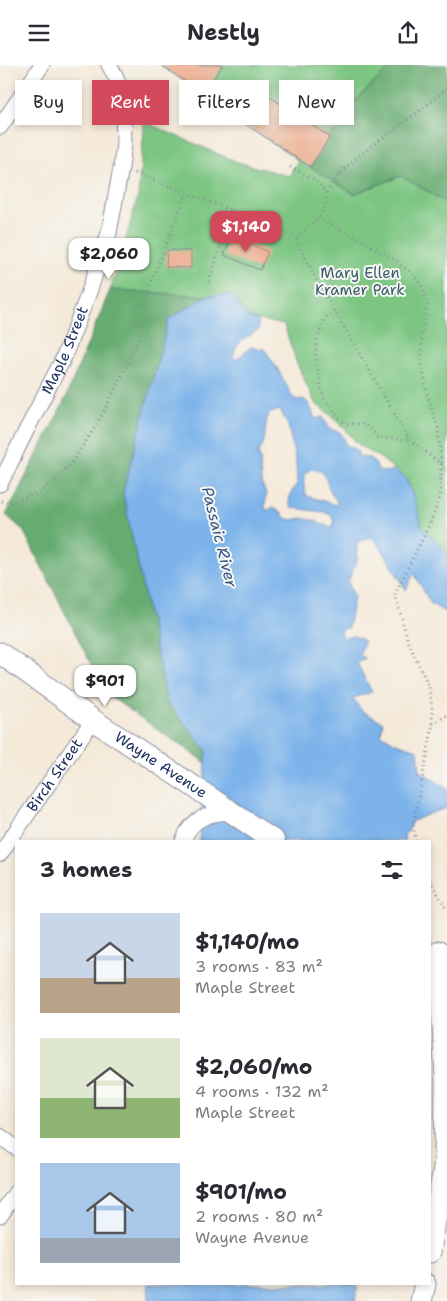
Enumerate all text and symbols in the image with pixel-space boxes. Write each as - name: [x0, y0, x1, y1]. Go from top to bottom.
- text: Nestly: [187, 18, 260, 47]
- icon: menu: [25, 19, 53, 47]
- icon: share: [394, 19, 422, 47]
- chip: Buy: [15, 80, 82, 125]
- chip: Rent: [92, 80, 169, 125]
- chip: Filters: [179, 80, 269, 125]
- chip: New: [279, 80, 354, 125]
- pin: $1,140: [205, 211, 287, 253]
- text: $1,140: [221, 216, 271, 237]
- pin: $2,060: [68, 237, 150, 280]
- text: $2,060: [79, 243, 139, 264]
- park label: Mary Ellen Kramer Park: [315, 263, 405, 300]
- street label: Maple Street: [37, 303, 93, 397]
- water label: Passaic River: [197, 485, 242, 590]
- pin: $901: [75, 665, 135, 707]
- text: $901: [85, 670, 125, 691]
- street label: Wayne Avenue: [111, 727, 211, 803]
- street label: Birch Street: [22, 734, 87, 816]
- text: 3 homes: [40, 856, 132, 884]
- icon: filters: [378, 856, 406, 884]
- text: $1,140/mo: [195, 928, 299, 956]
- icon: home: [80, 933, 140, 993]
- text: 3 rooms · 83 m²: [195, 956, 323, 977]
- text: Maple Street: [195, 977, 295, 998]
- text: $2,060/mo: [195, 1053, 313, 1081]
- icon: home: [80, 1058, 140, 1118]
- text: 4 rooms · 132 m²: [195, 1081, 329, 1102]
- text: Maple Street: [195, 1102, 295, 1123]
- text: $901/mo: [195, 1178, 287, 1206]
- icon: home: [80, 1183, 140, 1243]
- text: 2 rooms · 80 m²: [195, 1206, 323, 1227]
- text: Wayne Avenue: [195, 1227, 309, 1248]

